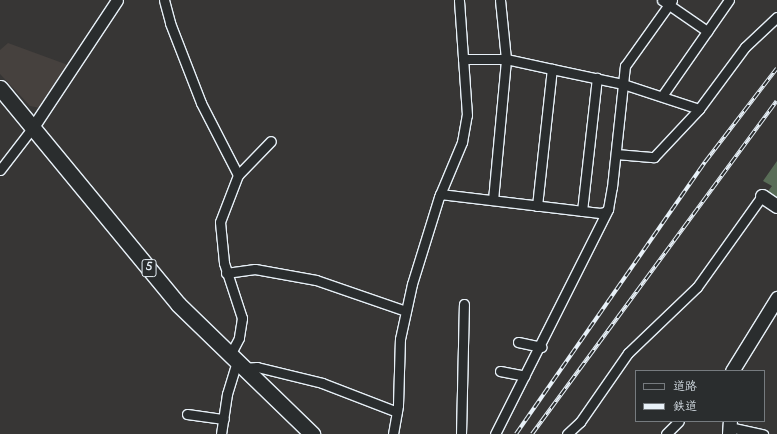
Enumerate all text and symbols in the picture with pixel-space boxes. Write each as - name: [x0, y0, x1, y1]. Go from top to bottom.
- road number: 5: [141, 258, 157, 278]
- legend: [635, 370, 765, 422]
- text: 道路: [673, 378, 697, 396]
- text: 鉄道: [673, 398, 697, 416]

